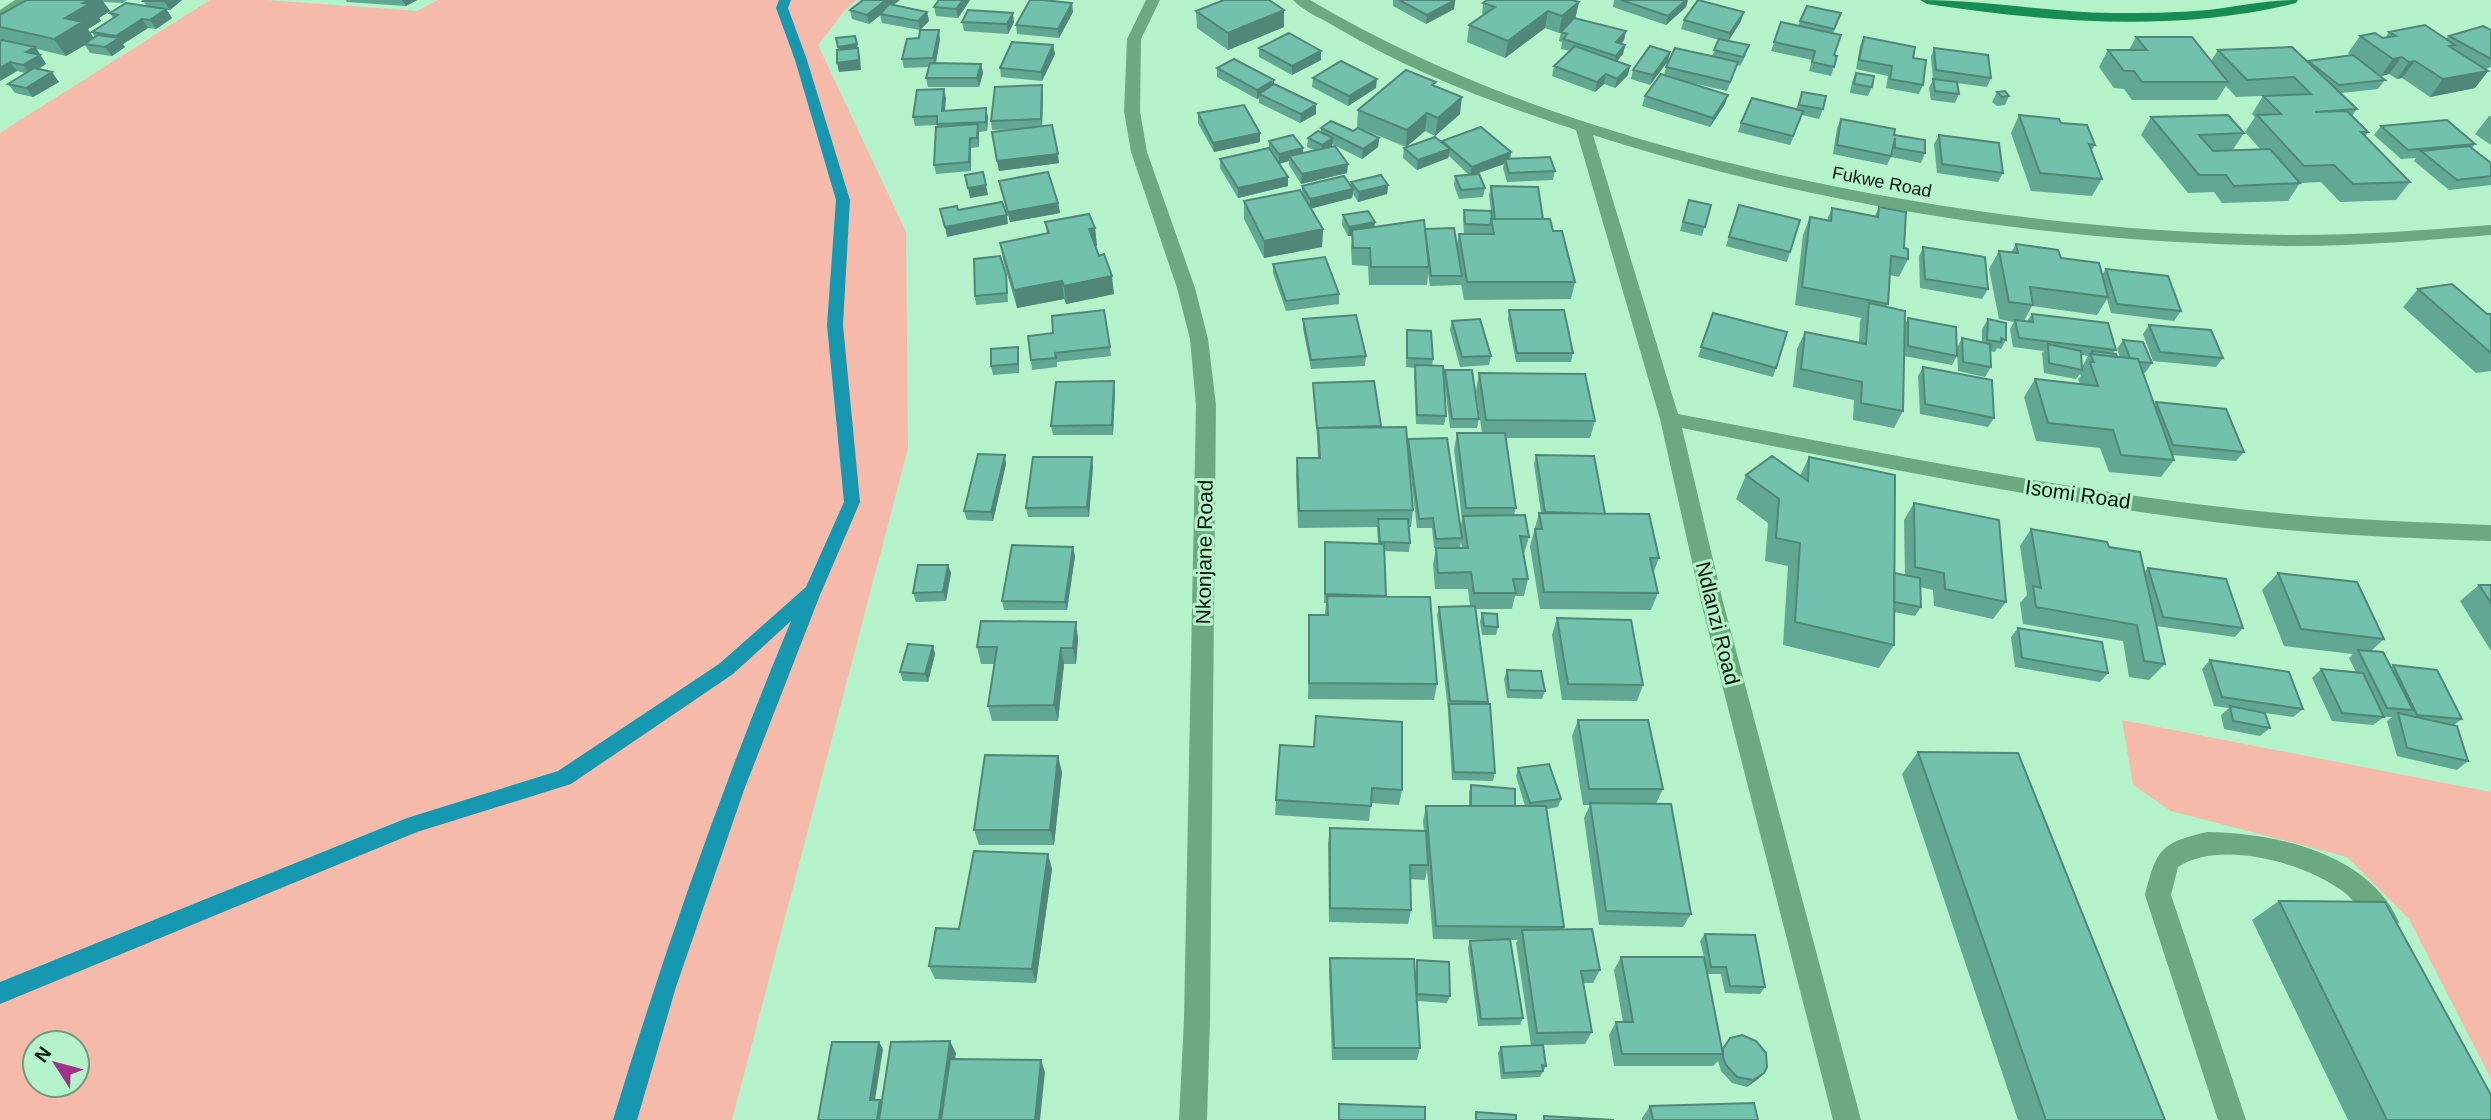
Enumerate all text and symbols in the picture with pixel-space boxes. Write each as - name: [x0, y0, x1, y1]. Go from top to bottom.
- street label: Fukwe Road: [1830, 163, 1934, 201]
- street label: Isomi Road: [2024, 475, 2132, 513]
- street label: Nkonjane Road: [1191, 479, 1217, 625]
- street label: Ndlanzi Road: [1692, 559, 1744, 687]
- north arrow: [21, 1029, 91, 1099]
- text: N: [30, 1043, 55, 1066]

